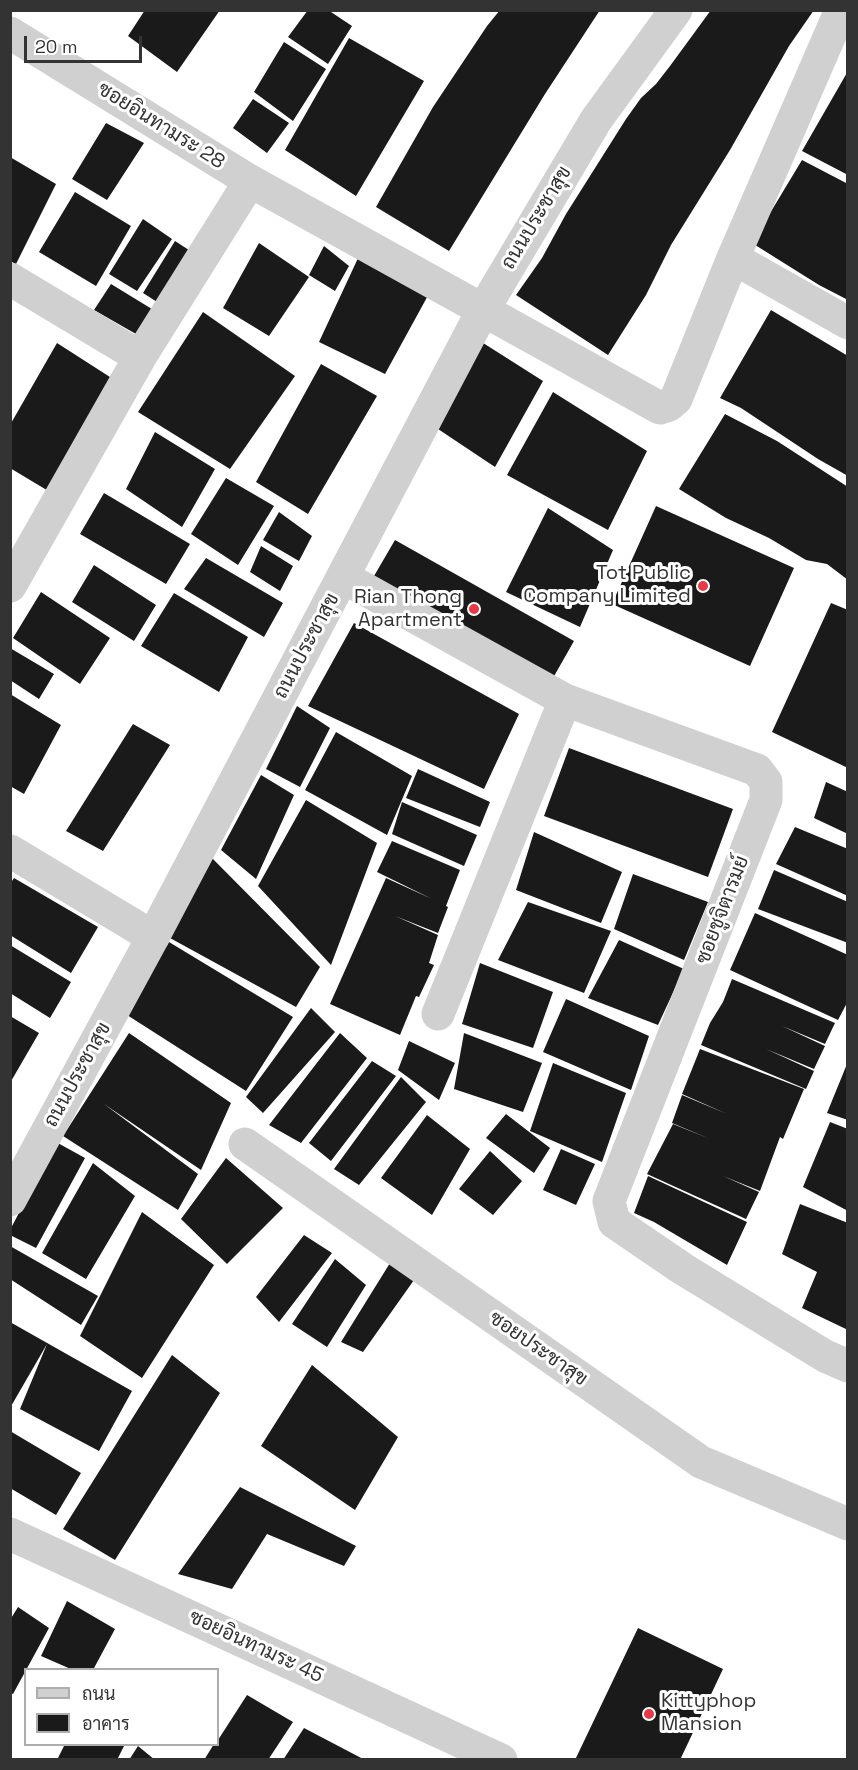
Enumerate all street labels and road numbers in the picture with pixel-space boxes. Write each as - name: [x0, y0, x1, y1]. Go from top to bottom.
- street label: ซอยอินทามระ 28: [93, 77, 229, 175]
- street label: ถนนประชาสุข: [497, 162, 577, 274]
- street label: ถนนประชาสุข: [269, 589, 345, 703]
- street label: ซอยชูจิตารมย์: [691, 852, 755, 968]
- street label: ถนนประชาสุข: [39, 1019, 117, 1131]
- street label: ซอยประชาสุข: [484, 1306, 592, 1392]
- street label: ซอยอินทามระ 45: [185, 1605, 327, 1689]

